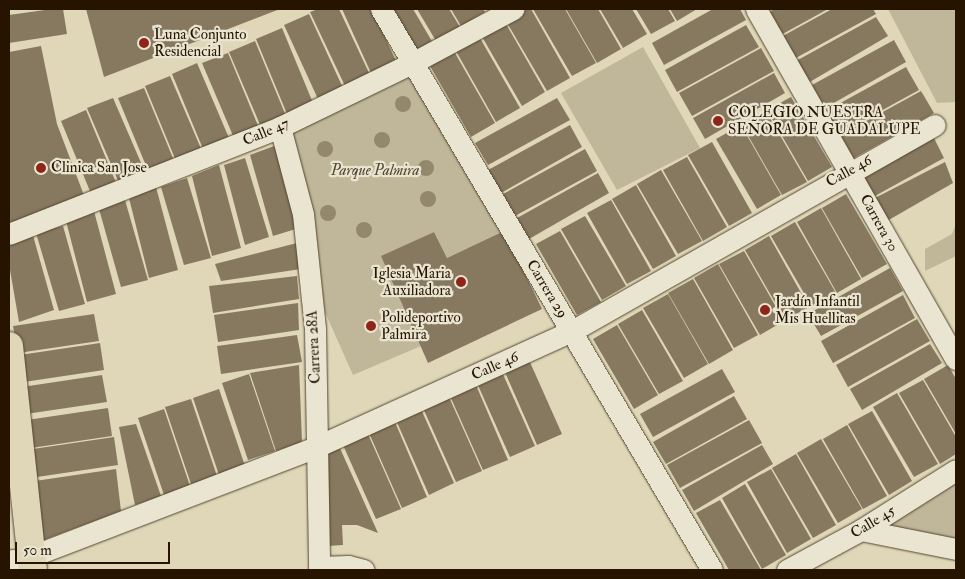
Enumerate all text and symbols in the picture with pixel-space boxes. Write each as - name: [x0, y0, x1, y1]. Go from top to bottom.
- place label: Luna Conjunto Residencial: [154, 25, 247, 60]
- marker: Luna Conjunto Residencial: [138, 37, 150, 49]
- place label: COLEGIO NUESTRA SEÑORA DE GUADALUPE: [728, 103, 920, 138]
- street label: Calle 47: [240, 114, 292, 150]
- marker: COLEGIO NUESTRA SEÑORA DE GUADALUPE: [712, 115, 724, 127]
- street label: Calle 46: [823, 151, 875, 191]
- place label: Clinica San Jose: [51, 159, 147, 177]
- marker: Clinica San Jose: [35, 162, 47, 174]
- park label: Parque Palmira: [331, 162, 419, 180]
- street label: Carrera 30: [856, 191, 902, 255]
- street label: Carrera 29: [523, 257, 571, 321]
- place label: Iglesia Maria Auxiliadora: [373, 264, 451, 299]
- marker: Iglesia Maria Auxiliadora: [455, 276, 467, 288]
- place label: Jardín Infantil Mis Huellitas: [775, 292, 860, 327]
- marker: Jardín Infantil Mis Huellitas: [759, 304, 771, 316]
- place label: Polideportivo Palmira: [381, 308, 461, 343]
- street label: Carrera 28A: [303, 310, 325, 384]
- marker: Polideportivo Palmira: [365, 320, 377, 332]
- street label: Calle 46: [469, 348, 521, 384]
- street label: Calle 45: [847, 502, 899, 542]
- scale bar: [18, 532, 172, 564]
- text: 50 m: [23, 541, 52, 560]

